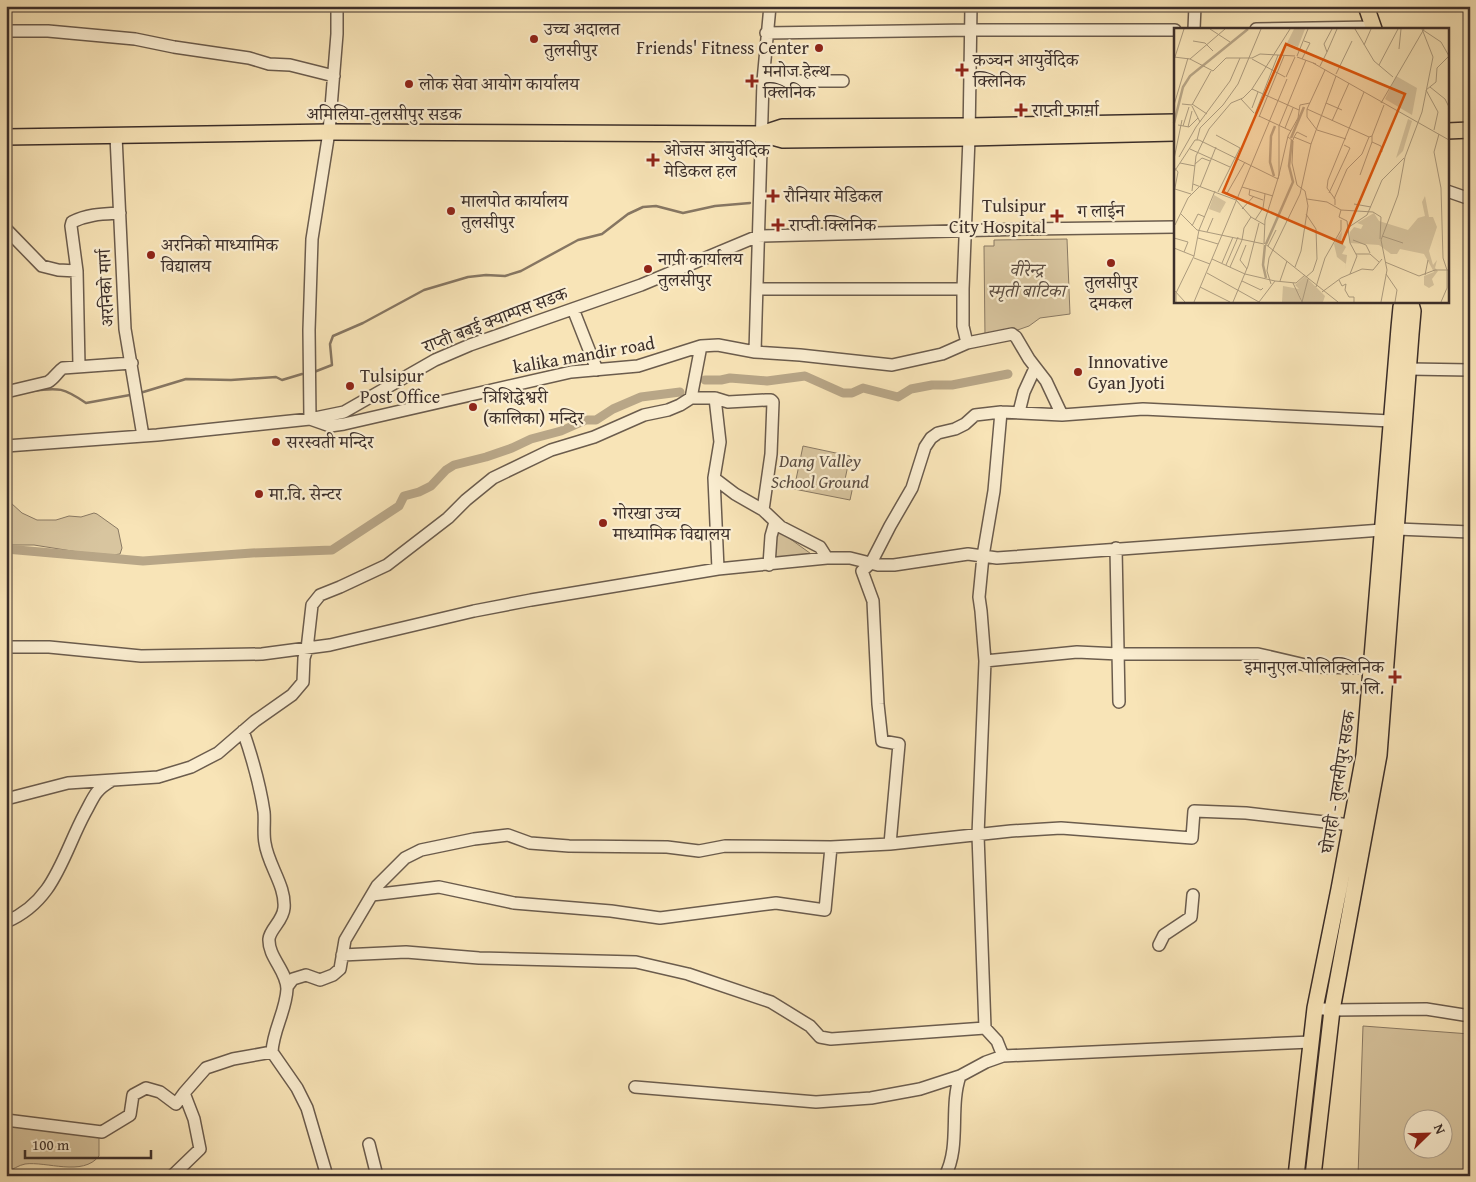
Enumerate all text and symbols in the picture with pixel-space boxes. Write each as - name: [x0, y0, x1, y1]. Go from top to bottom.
- place label: उच्च अदालत तुलसीपुर: [543, 15, 621, 63]
- inset map: [1174, 28, 1448, 302]
- marker: उच्च अदालत तुलसीपुर: [528, 33, 540, 45]
- place label: Friends' Fitness Center: [636, 34, 810, 61]
- marker: Friends' Fitness Center: [813, 42, 825, 54]
- place label: कञ्चन आयुर्वेदिक क्लिनिक: [972, 46, 1080, 94]
- place label: मनोज हेल्थ क्लिनिक: [762, 57, 831, 105]
- marker: कञ्चन आयुर्वेदिक क्लिनिक: [955, 63, 969, 77]
- place label: लोक सेवा आयोग कार्यालय: [418, 70, 580, 97]
- marker: मनोज हेल्थ क्लिनिक: [745, 74, 759, 88]
- marker: लोक सेवा आयोग कार्यालय: [403, 78, 415, 90]
- place label: राप्ती फार्मा: [1031, 96, 1100, 123]
- street label: अमिलिया-तुलसीपुर सडक: [307, 100, 463, 127]
- marker: राप्ती फार्मा: [1014, 103, 1028, 117]
- place label: ओजस आयुर्वेदिक मेडिकल हल: [663, 136, 771, 184]
- marker: ओजस आयुर्वेदिक मेडिकल हल: [646, 153, 660, 167]
- place label: रौनियार मेडिकल: [783, 182, 884, 209]
- place label: मालपोत कार्यालय तुलसीपुर: [460, 187, 569, 235]
- marker: रौनियार मेडिकल: [766, 189, 780, 203]
- place label: Tulsipur City Hospital: [949, 192, 1047, 240]
- street label: ग लाईन: [1076, 197, 1126, 224]
- marker: मालपोत कार्यालय तुलसीपुर: [445, 205, 457, 217]
- marker: Tulsipur City Hospital: [1050, 209, 1064, 223]
- place label: राप्ती क्लिनिक: [788, 211, 878, 238]
- marker: राप्ती क्लिनिक: [771, 218, 785, 232]
- place label: अरनिको माध्यामिक विद्यालय: [160, 231, 280, 279]
- place label: नापी कार्यालय तुलसीपुर: [657, 245, 744, 293]
- street label: अरनिको मार्ग: [90, 247, 121, 328]
- marker: अरनिको माध्यामिक विद्यालय: [145, 249, 157, 261]
- park label: वीरेन्द्र स्मृती बाटिका: [987, 256, 1069, 304]
- marker: तुलसीपुर दमकल: [1105, 257, 1117, 269]
- marker: नापी कार्यालय तुलसीपुर: [642, 263, 654, 275]
- place label: तुलसीपुर दमकल: [1083, 268, 1139, 316]
- street label: राप्ती बबई क्याम्पस सडक: [417, 279, 573, 360]
- street label: kalika mandir road: [511, 329, 657, 380]
- place label: Innovative Gyan Jyoti: [1088, 348, 1168, 396]
- place label: Tulsipur Post Office: [360, 362, 440, 410]
- marker: Innovative Gyan Jyoti: [1072, 366, 1084, 378]
- marker: Tulsipur Post Office: [344, 380, 356, 392]
- place label: त्रिशिद्धेश्वरी (कालिका) मन्दिर: [482, 383, 585, 431]
- marker: त्रिशिद्धेश्वरी (कालिका) मन्दिर: [467, 401, 479, 413]
- place label: सरस्वती मन्दिर: [285, 428, 375, 455]
- marker: सरस्वती मन्दिर: [270, 436, 282, 448]
- park label: Dang Valley School Ground: [771, 447, 870, 495]
- place label: मा.वि. सेन्टर: [268, 480, 343, 507]
- marker: मा.वि. सेन्टर: [253, 488, 265, 500]
- place label: गोरखा उच्च माध्यामिक विद्यालय: [612, 499, 731, 547]
- marker: गोरखा उच्च माध्यामिक विद्यालय: [597, 517, 609, 529]
- place label: इमानुएल पोलिक्लिनिक प्रा. लि.: [1243, 653, 1385, 701]
- marker: इमानुएल पोलिक्लिनिक प्रा. लि.: [1388, 670, 1402, 684]
- street label: घोराही - तुलसीपुर सडक: [1313, 708, 1362, 856]
- north arrow: [1404, 1110, 1454, 1160]
- text: N: [1429, 1121, 1451, 1138]
- scale bar: [25, 1127, 151, 1159]
- text: 100 m: [32, 1134, 70, 1155]

